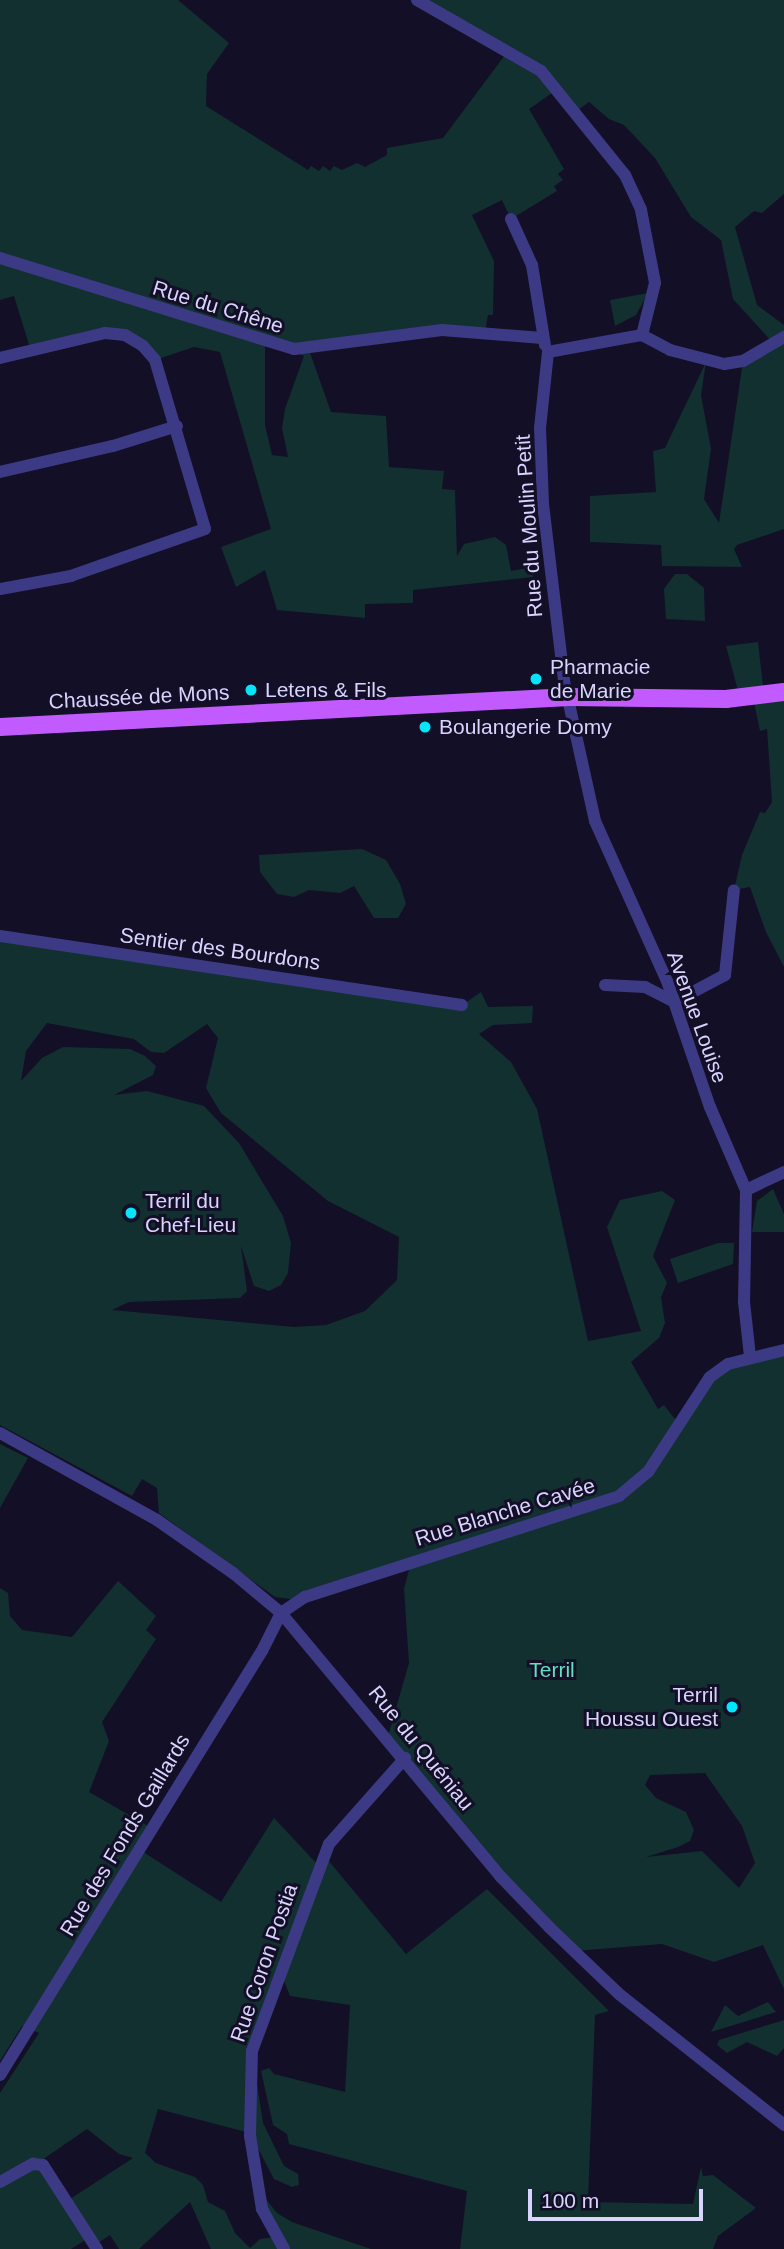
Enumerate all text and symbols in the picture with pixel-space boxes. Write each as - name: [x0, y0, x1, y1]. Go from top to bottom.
- street label: Rue du Chêne: [150, 275, 286, 339]
- street label: Rue du Moulin Petit: [510, 434, 548, 618]
- place label: Pharmacie de Marie: [550, 654, 650, 704]
- marker: Pharmacie de Marie: [528, 671, 544, 687]
- place label: Letens & Fils: [265, 677, 386, 703]
- street label: Chaussée de Mons: [48, 680, 230, 714]
- marker: Letens & Fils: [243, 682, 259, 698]
- place label: Boulangerie Domy: [439, 714, 612, 740]
- marker: Boulangerie Domy: [417, 719, 433, 735]
- street label: Sentier des Bourdons: [118, 922, 322, 976]
- street label: Avenue Louise: [661, 948, 733, 1086]
- place label: Terril du Chef-Lieu: [145, 1188, 236, 1238]
- marker: Terril du Chef-Lieu: [123, 1205, 139, 1221]
- street label: Rue Blanche Cavée: [412, 1473, 598, 1551]
- park label: Terril: [529, 1657, 575, 1683]
- street label: Rue du Quéniau: [363, 1681, 479, 1815]
- place label: Terril Houssu Ouest: [585, 1682, 718, 1732]
- marker: Terril Houssu Ouest: [724, 1699, 740, 1715]
- street label: Rue des Fonds Gaillards: [55, 1729, 195, 1941]
- street label: Rue Coron Postia: [225, 1881, 303, 2045]
- scale bar: [532, 2176, 707, 2220]
- text: 100 m: [541, 2189, 599, 2212]

